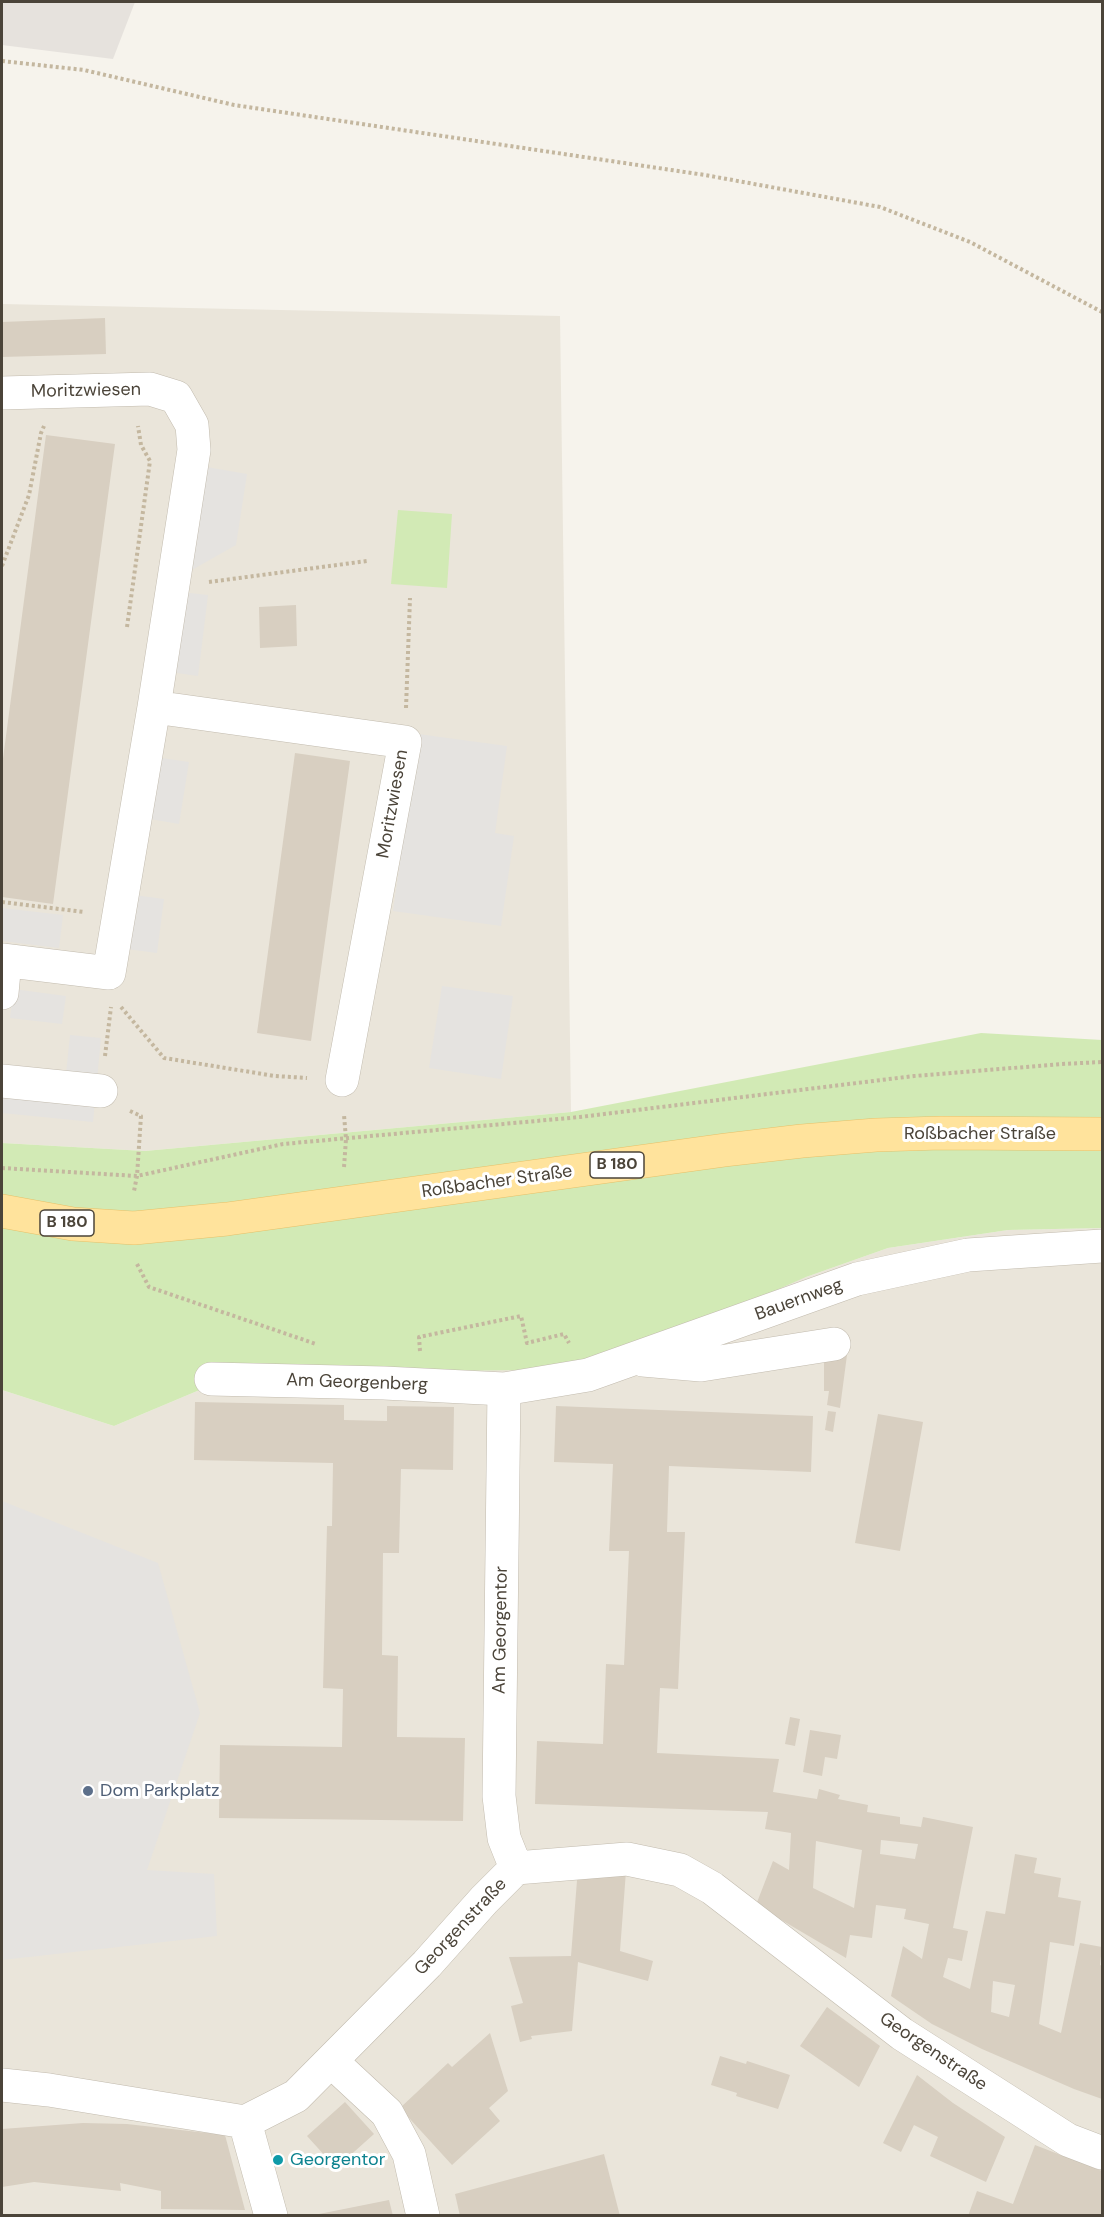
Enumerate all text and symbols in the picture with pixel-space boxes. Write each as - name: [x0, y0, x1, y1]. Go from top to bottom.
- street label: Moritzwiesen: [31, 379, 141, 403]
- street label: Moritzwiesen: [373, 748, 413, 860]
- street label: Roßbacher Straße: [904, 1123, 1056, 1145]
- road number: B 180: [590, 1152, 644, 1178]
- street label: Roßbacher Straße: [420, 1161, 574, 1203]
- road number: B 180: [40, 1210, 94, 1236]
- street label: Bauernweg: [752, 1274, 846, 1326]
- street label: Am Georgenberg: [286, 1370, 428, 1396]
- street label: Am Georgentor: [489, 1566, 513, 1694]
- place label: Dom Parkplatz: [100, 1780, 220, 1802]
- marker: Dom Parkplatz: [81, 1784, 95, 1798]
- street label: Georgenstraße: [410, 1874, 512, 1980]
- street label: Georgenstraße: [875, 2008, 991, 2096]
- place label: Georgentor: [290, 2149, 385, 2171]
- marker: Georgentor: [271, 2153, 285, 2167]

